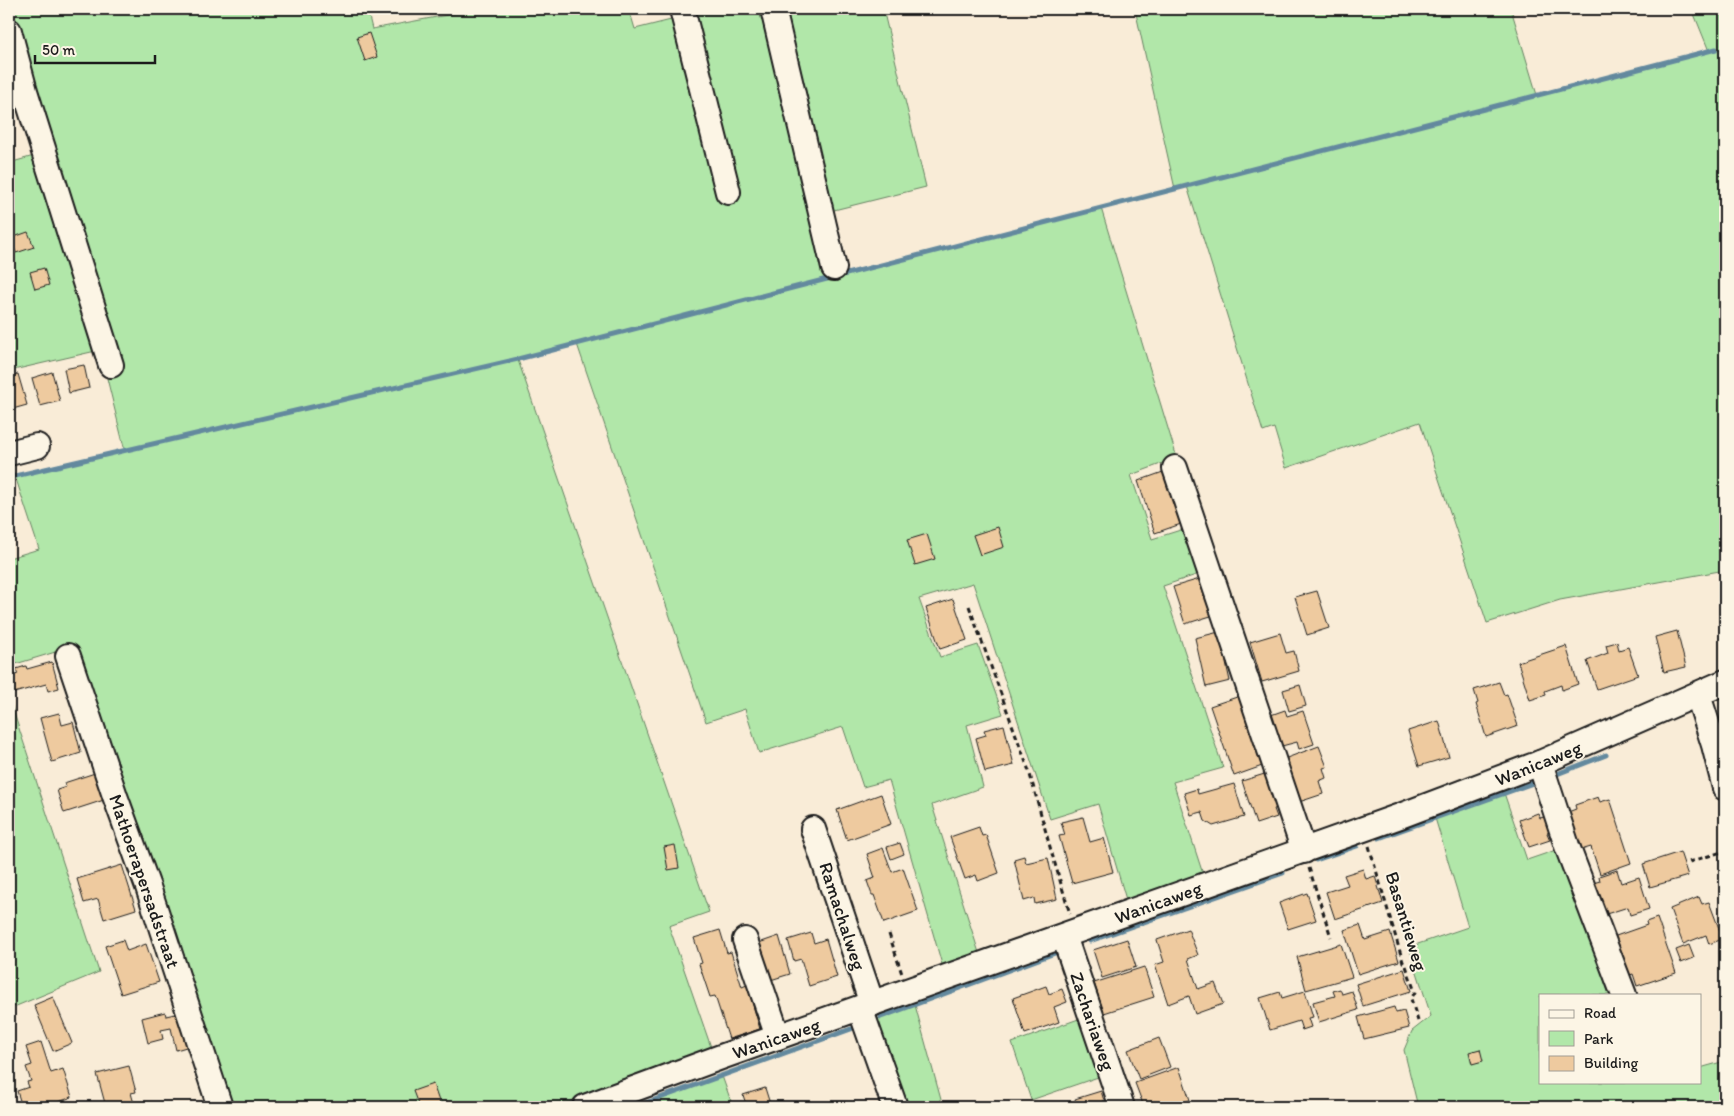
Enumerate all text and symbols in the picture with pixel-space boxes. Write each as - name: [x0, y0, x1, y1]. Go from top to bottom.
- scale bar: [35, 32, 155, 64]
- text: 50 m: [42, 41, 75, 59]
- street label: Wanicaweg: [1492, 736, 1585, 791]
- street label: Mathoerapersadstraat: [104, 791, 185, 971]
- street label: Ramachalweg: [814, 859, 871, 973]
- street label: Basantieweg: [1381, 869, 1433, 974]
- street label: Wanicaweg: [1111, 876, 1205, 929]
- street label: Zachariaweg: [1065, 969, 1120, 1074]
- legend: [1539, 994, 1702, 1084]
- text: Road: [1584, 1004, 1617, 1022]
- street label: Wanicaweg: [729, 1013, 823, 1064]
- text: Park: [1584, 1030, 1614, 1048]
- text: Building: [1584, 1054, 1638, 1072]

